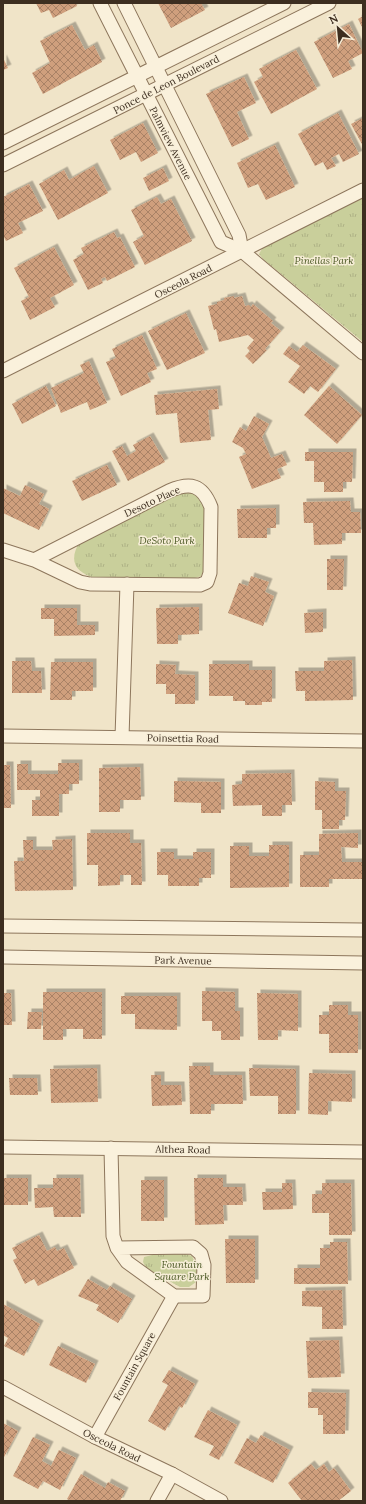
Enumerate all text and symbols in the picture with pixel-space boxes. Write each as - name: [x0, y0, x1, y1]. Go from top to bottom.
- north arrow: [318, 8, 358, 48]
- text: N: [326, 11, 341, 27]
- street label: Ponce de Leon Boulevard: [111, 52, 221, 117]
- street label: Palmview Avenue: [146, 104, 195, 183]
- park label: Pinellas Park: [294, 254, 354, 267]
- street label: Osceola Road: [152, 261, 214, 301]
- street label: Desoto Place: [122, 483, 183, 520]
- park label: DeSoto Park: [139, 534, 195, 547]
- street label: Poinsettia Road: [147, 731, 219, 746]
- street label: Park Avenue: [154, 954, 212, 968]
- street label: Althea Road: [154, 1143, 211, 1156]
- park label: Fountain Square Park: [154, 1258, 210, 1283]
- street label: Fountain Square: [110, 1329, 159, 1403]
- street label: Osceola Road: [81, 1426, 143, 1465]

